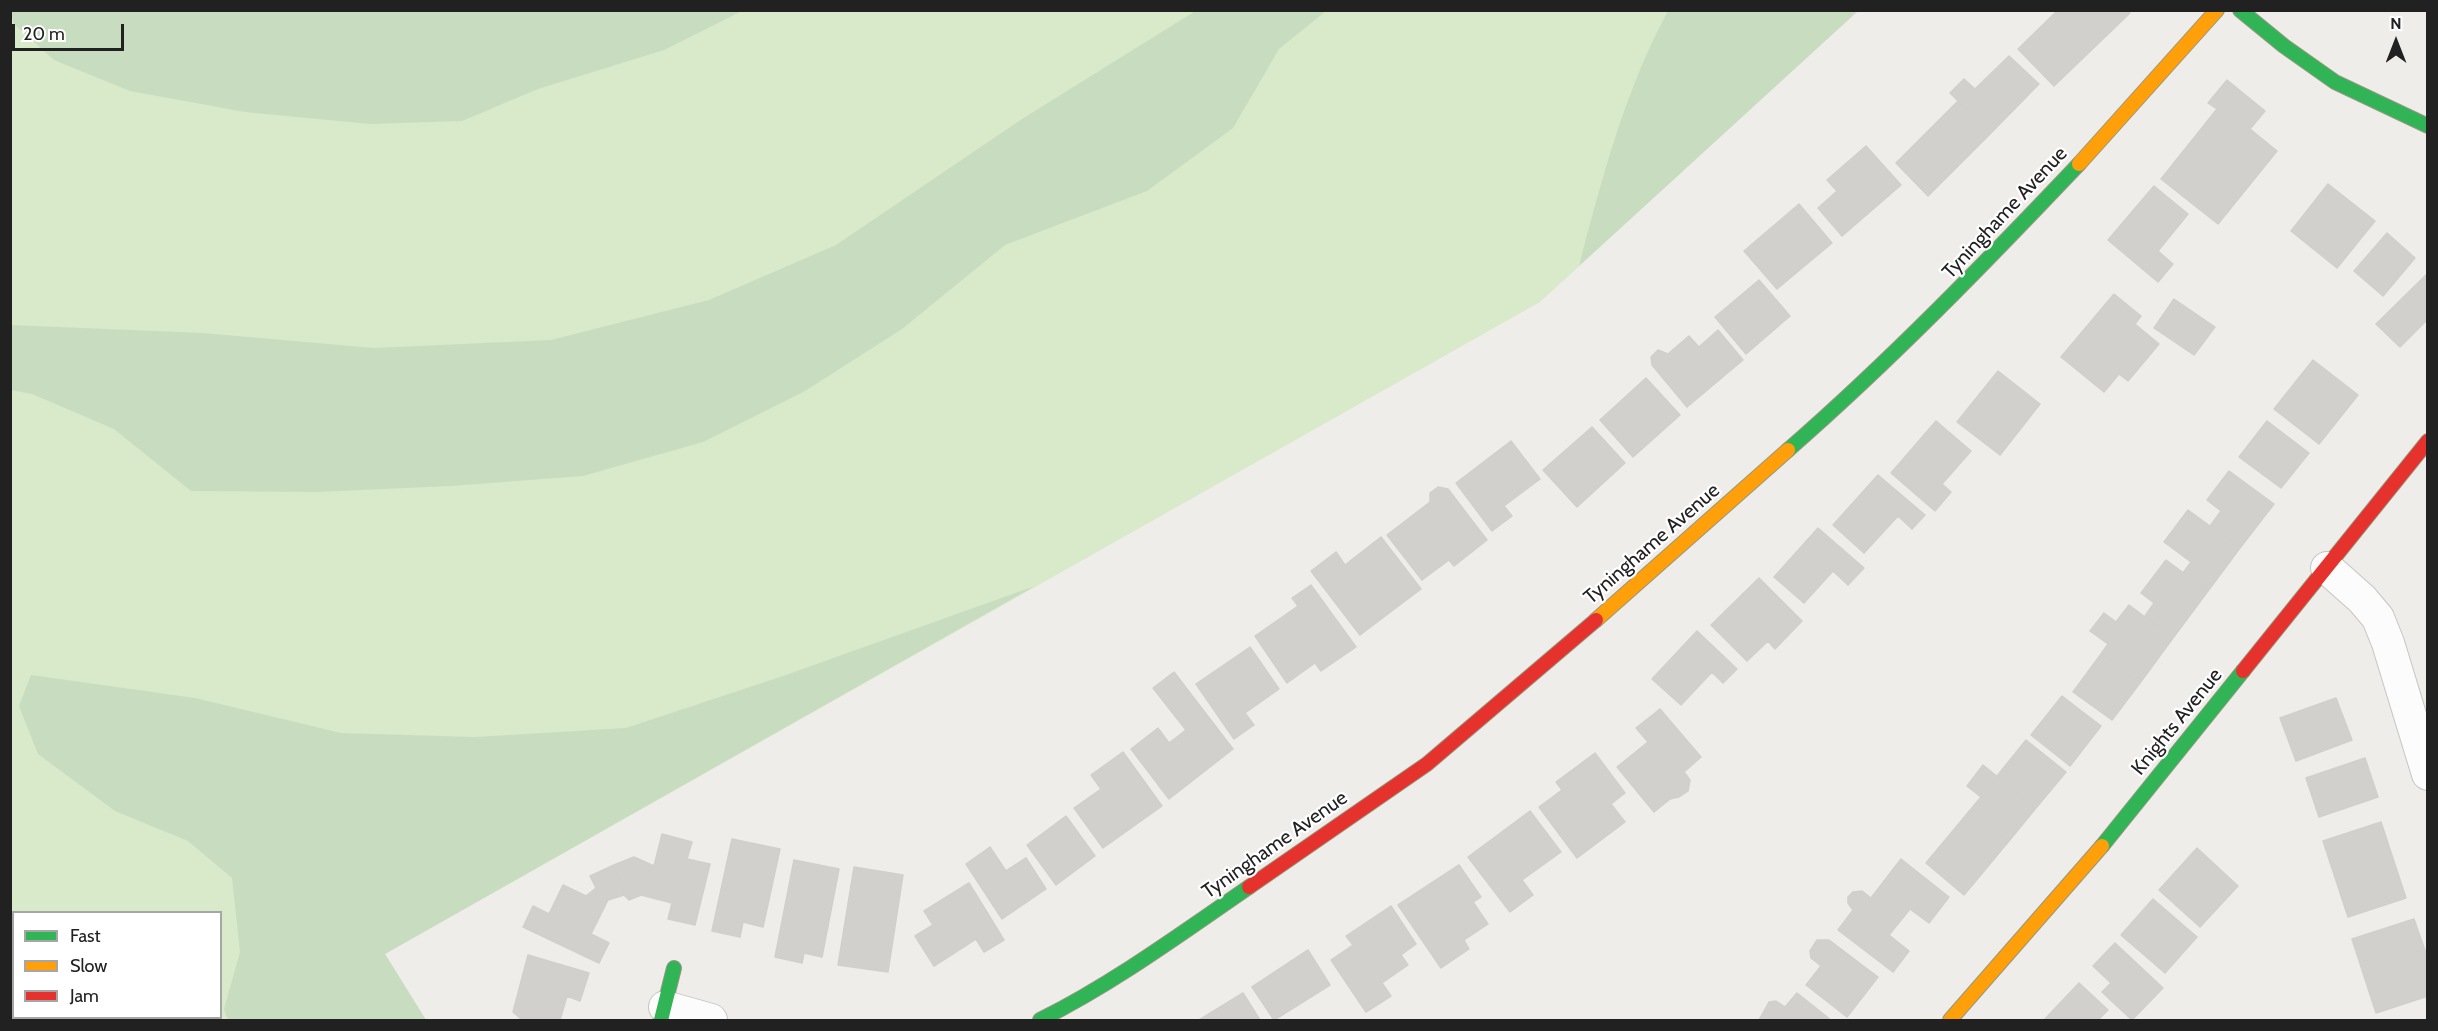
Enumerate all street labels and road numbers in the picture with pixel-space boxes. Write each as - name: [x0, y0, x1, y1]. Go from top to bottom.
- street label: Tyninghame Avenue: [1938, 142, 2072, 284]
- street label: Tyninghame Avenue: [1579, 479, 1725, 609]
- street label: Knights Avenue: [2127, 664, 2227, 780]
- street label: Tyninghame Avenue: [1198, 786, 1352, 904]

